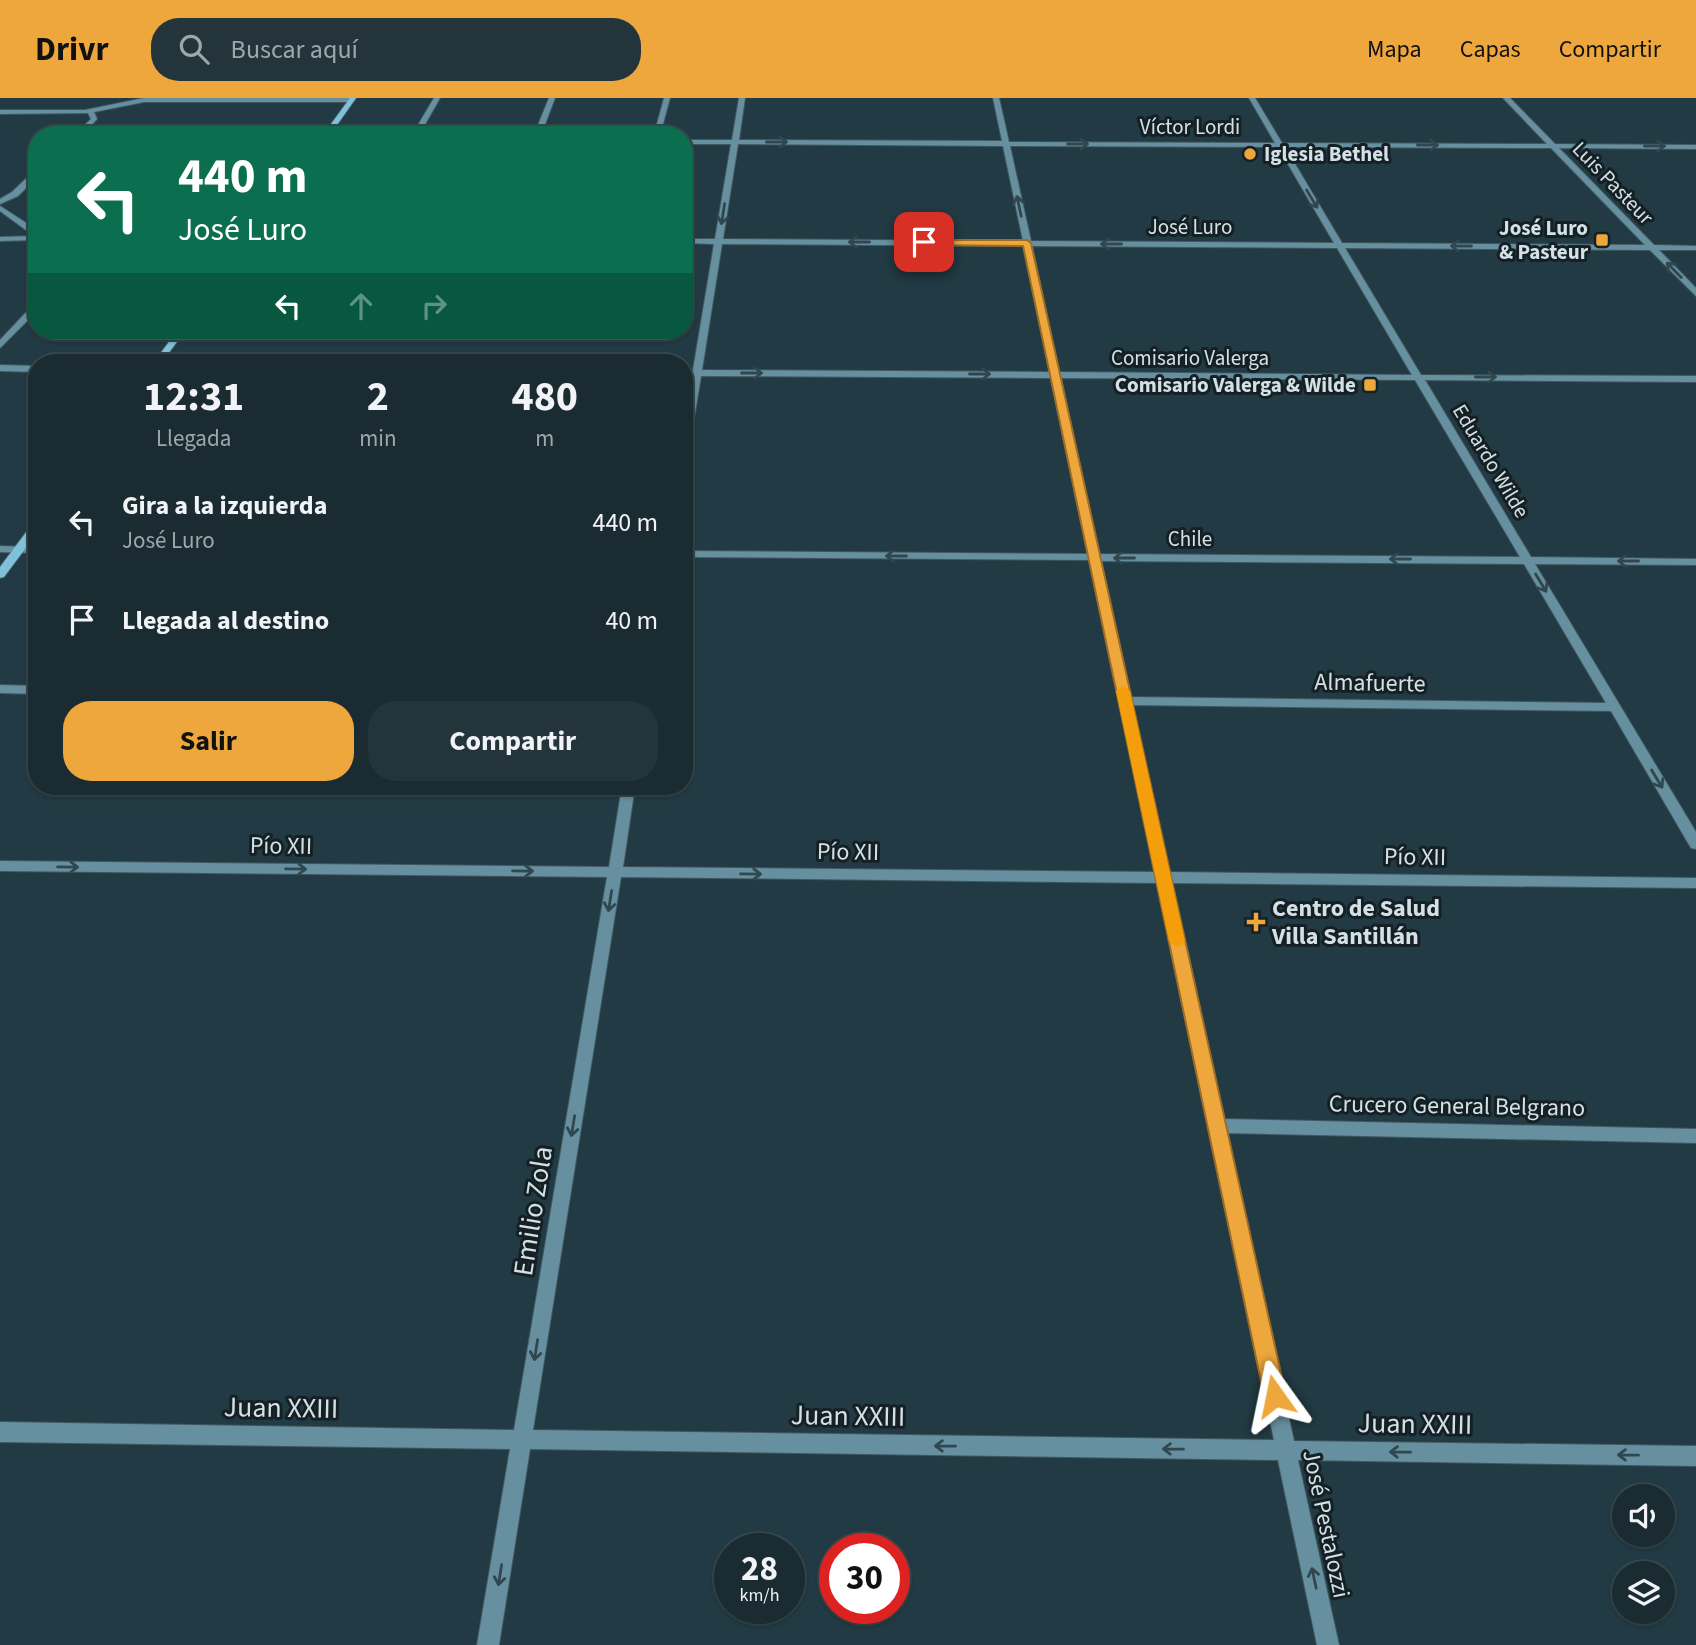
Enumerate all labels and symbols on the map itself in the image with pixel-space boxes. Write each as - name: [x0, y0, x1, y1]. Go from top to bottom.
- street label: Víctor Lordi: [1140, 112, 1240, 142]
- one-way arrow: [765, 135, 788, 149]
- street label: Luis Pasteur: [1566, 135, 1661, 232]
- one-way arrow: [1066, 137, 1089, 151]
- one-way arrow: [1416, 138, 1439, 152]
- place label: Iglesia Bethel: [1264, 139, 1389, 169]
- one-way arrow: [1644, 139, 1667, 153]
- marker: Iglesia Bethel: [1242, 146, 1258, 162]
- one-way arrow: [1305, 188, 1319, 208]
- one-way arrow: [1011, 195, 1025, 218]
- one-way arrow: [716, 202, 729, 225]
- pin: [894, 212, 954, 272]
- street label: José Luro: [1148, 212, 1232, 242]
- place label: José Luro & Pasteur: [1499, 213, 1589, 267]
- marker: José Luro & Pasteur: [1594, 232, 1610, 248]
- one-way arrow: [847, 235, 870, 249]
- one-way arrow: [1099, 237, 1122, 250]
- one-way arrow: [1449, 239, 1472, 253]
- one-way arrow: [1665, 262, 1682, 279]
- street label: Comisario Valerga: [1111, 343, 1269, 373]
- one-way arrow: [741, 366, 764, 380]
- one-way arrow: [968, 367, 991, 381]
- place label: Comisario Valerga & Wilde: [1115, 370, 1356, 400]
- one-way arrow: [1475, 370, 1498, 384]
- marker: Comisario Valerga & Wilde: [1362, 377, 1378, 393]
- street label: Eduardo Wilde: [1445, 398, 1537, 524]
- street label: Chile: [1168, 524, 1212, 554]
- one-way arrow: [885, 549, 908, 563]
- one-way arrow: [1113, 551, 1136, 564]
- one-way arrow: [1389, 553, 1412, 566]
- one-way arrow: [1617, 554, 1640, 568]
- one-way arrow: [1534, 573, 1548, 593]
- street label: Almafuerte: [1314, 665, 1426, 701]
- one-way arrow: [1650, 768, 1664, 788]
- street label: Pío XII: [250, 828, 312, 864]
- street label: Pío XII: [817, 834, 879, 870]
- street label: Pío XII: [1384, 839, 1446, 875]
- one-way arrow: [56, 860, 79, 874]
- one-way arrow: [284, 862, 307, 876]
- one-way arrow: [511, 864, 534, 878]
- one-way arrow: [739, 867, 762, 880]
- one-way arrow: [603, 890, 616, 912]
- place label: Centro de Salud Villa Santillán: [1271, 891, 1440, 954]
- marker: Centro de Salud Villa Santillán: [1246, 912, 1266, 932]
- street label: Crucero General Belgrano: [1329, 1086, 1585, 1126]
- one-way arrow: [566, 1114, 579, 1137]
- street label: Emilio Zola: [503, 1143, 563, 1279]
- one-way arrow: [529, 1339, 542, 1361]
- position arrow: [1238, 1359, 1312, 1433]
- street label: Juan XXIII: [223, 1387, 339, 1429]
- street label: Juan XXIII: [790, 1395, 906, 1437]
- street label: Juan XXIII: [1357, 1403, 1473, 1445]
- one-way arrow: [934, 1439, 957, 1452]
- one-way arrow: [1162, 1442, 1185, 1456]
- one-way arrow: [1389, 1445, 1412, 1459]
- street label: José Pestalozzi: [1293, 1447, 1359, 1601]
- one-way arrow: [1617, 1449, 1640, 1462]
- speed limit sign: 30: [819, 1533, 910, 1624]
- one-way arrow: [493, 1563, 506, 1586]
- one-way arrow: [1307, 1567, 1321, 1590]

